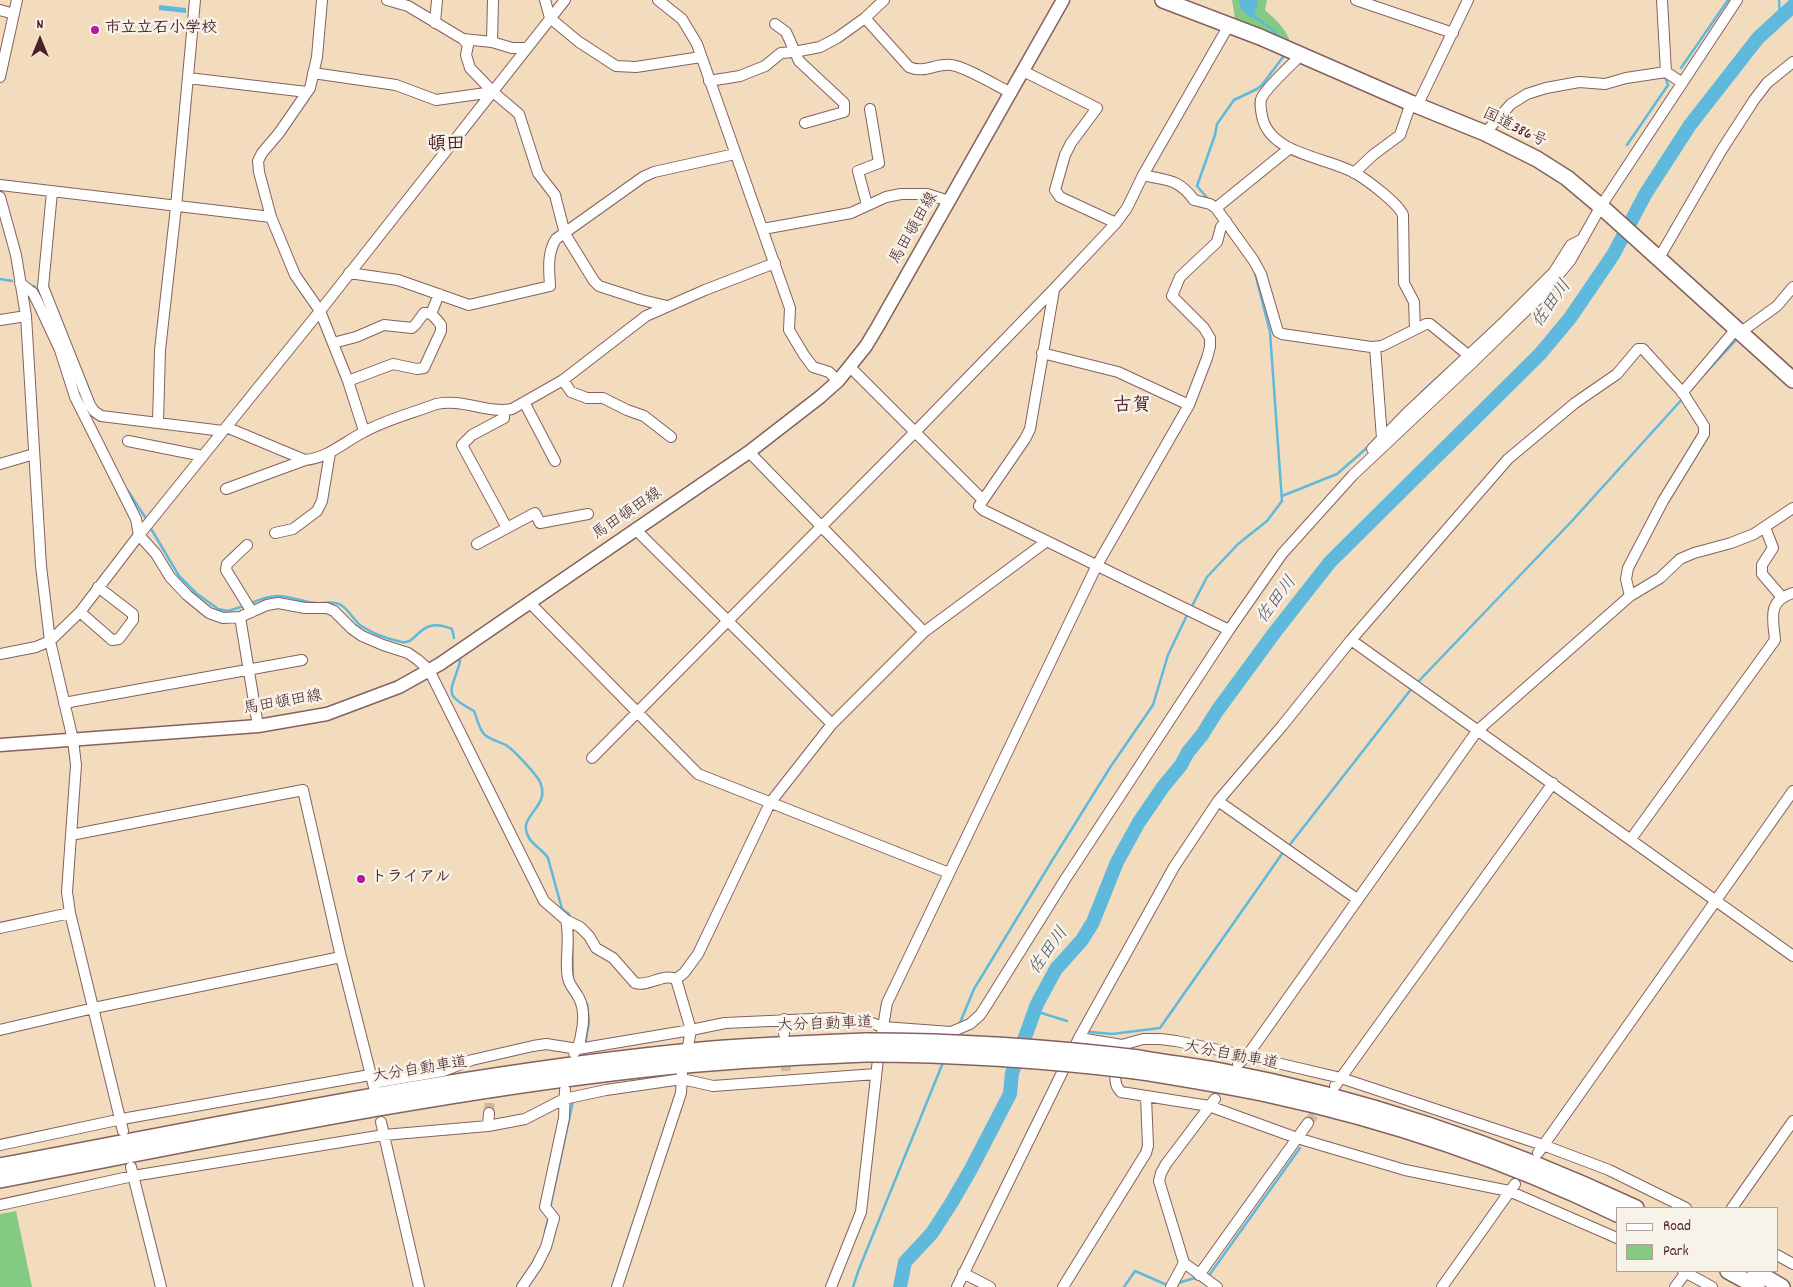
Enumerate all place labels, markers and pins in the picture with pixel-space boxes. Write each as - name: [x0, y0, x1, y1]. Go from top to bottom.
- place label: 市立立石小学校: [105, 20, 217, 40]
- marker: 市立立石小学校: [89, 24, 101, 36]
- place label: トライアル: [371, 869, 451, 889]
- marker: トライアル: [355, 873, 367, 885]

